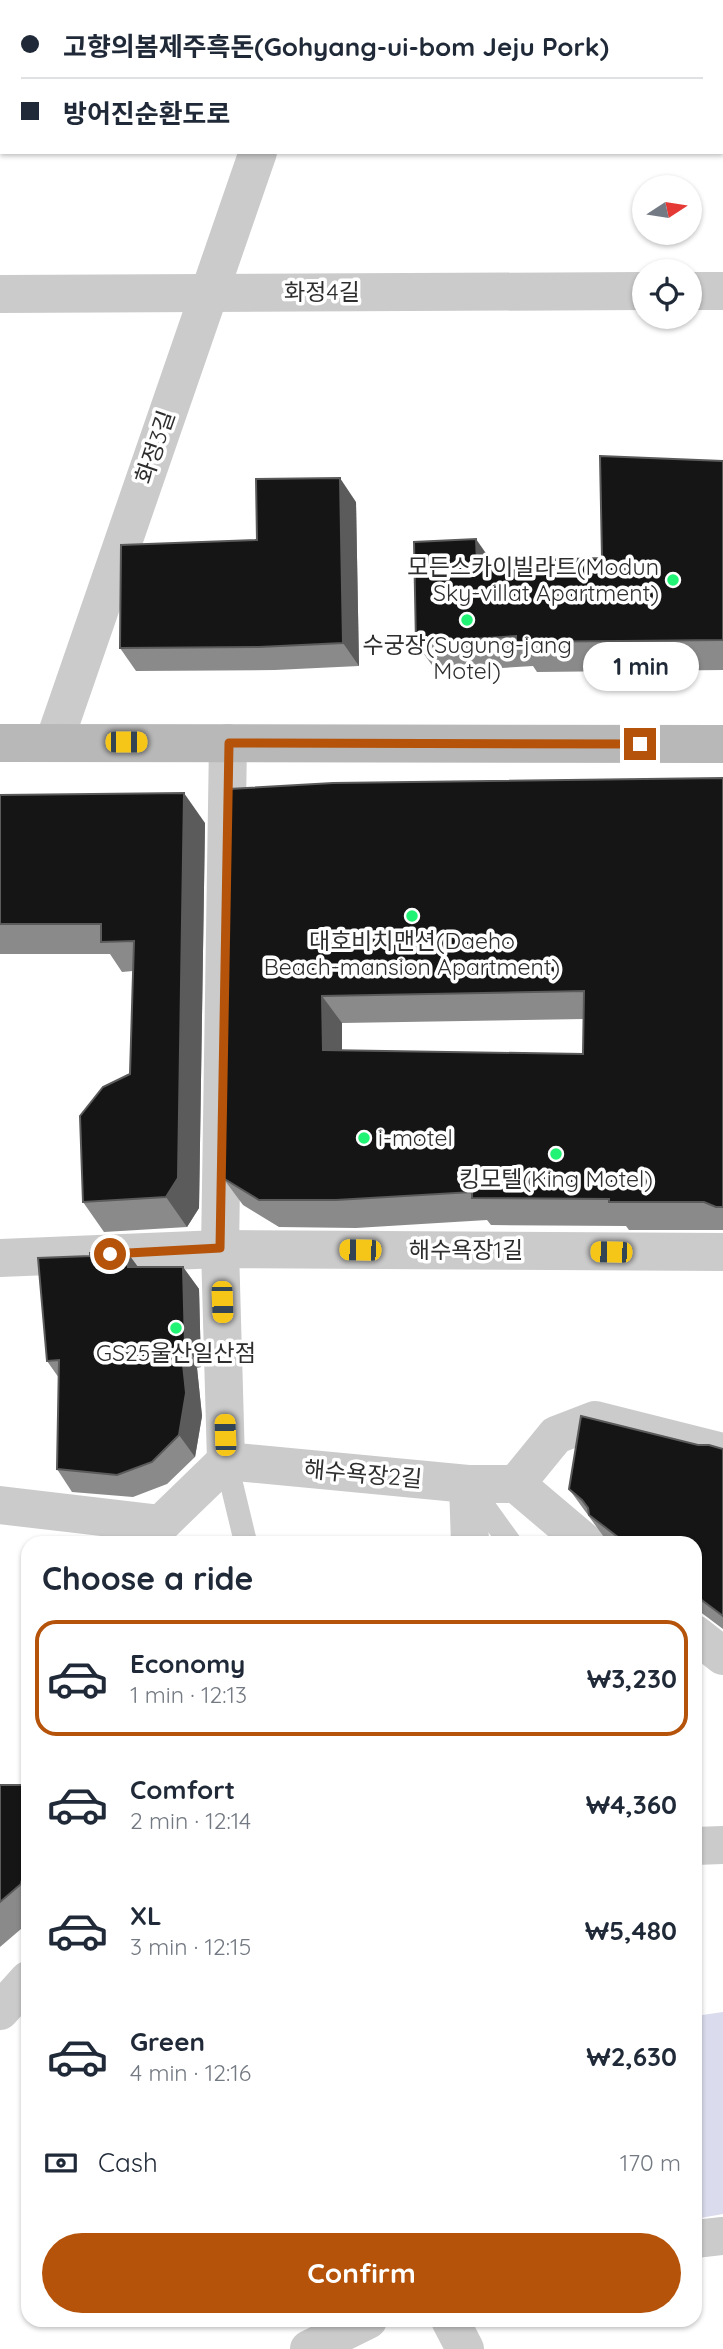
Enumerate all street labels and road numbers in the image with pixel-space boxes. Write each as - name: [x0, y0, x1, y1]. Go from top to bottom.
- street label: 화정4길: [284, 277, 360, 306]
- street label: 화정3길: [129, 406, 181, 487]
- street label: 해수욕장1길: [409, 1235, 523, 1264]
- street label: 해수욕장2길: [303, 1454, 423, 1493]

